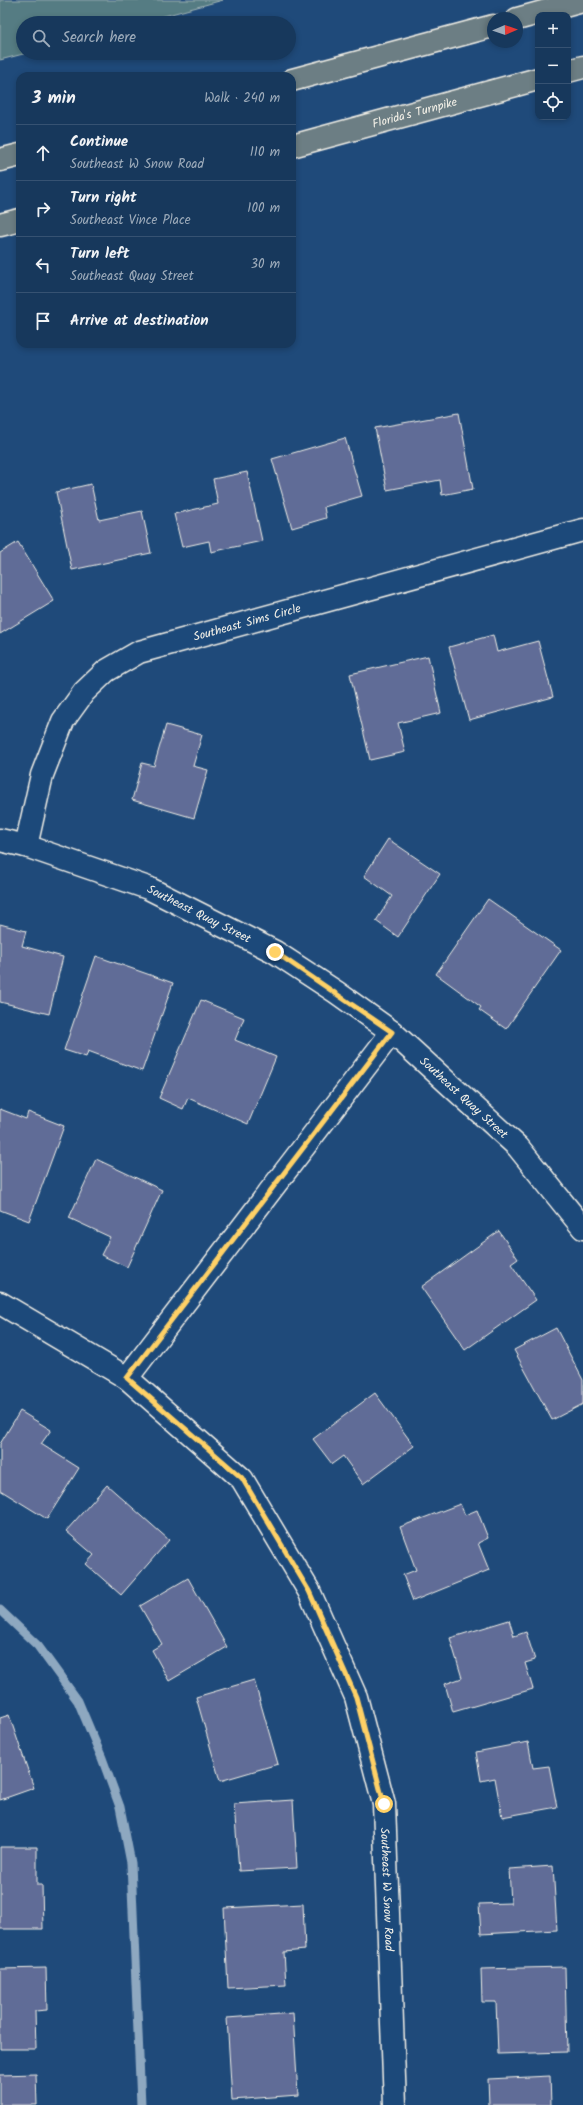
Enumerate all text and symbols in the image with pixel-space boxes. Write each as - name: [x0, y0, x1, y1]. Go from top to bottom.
- north arrow: [487, 12, 523, 48]
- map controls: [535, 12, 571, 120]
- button: +: [535, 12, 571, 48]
- search box: [16, 16, 296, 60]
- text: Search here: [62, 26, 136, 50]
- icon: search: [30, 27, 52, 49]
- button: −: [535, 48, 571, 84]
- button: locate: [535, 84, 571, 120]
- text: 3 min: [32, 85, 76, 112]
- text: Walk · 240 m: [204, 88, 280, 109]
- street label: Florida's Turnpike: [370, 92, 460, 133]
- text: Continue: [70, 130, 128, 154]
- icon: ahead: [32, 142, 54, 164]
- text: 110 m: [250, 142, 280, 163]
- text: Southeast W Snow Road: [70, 154, 204, 175]
- text: Turn right: [70, 186, 137, 210]
- icon: right: [32, 198, 54, 220]
- text: 100 m: [247, 198, 280, 219]
- text: Southeast Vince Place: [70, 210, 191, 231]
- text: Turn left: [70, 242, 130, 266]
- icon: left: [32, 254, 54, 276]
- text: 30 m: [251, 254, 280, 275]
- text: Southeast Quay Street: [70, 266, 194, 287]
- text: Arrive at destination: [70, 309, 209, 333]
- icon: arrive: [32, 310, 54, 332]
- street label: Southeast Sims Circle: [191, 598, 303, 646]
- street label: Southeast Quay Street: [144, 880, 255, 948]
- route end: [266, 943, 284, 961]
- street label: Southeast Quay Street: [415, 1052, 513, 1143]
- route start: [375, 1795, 393, 1813]
- street label: Southeast W Snow Road: [375, 1827, 399, 1953]

